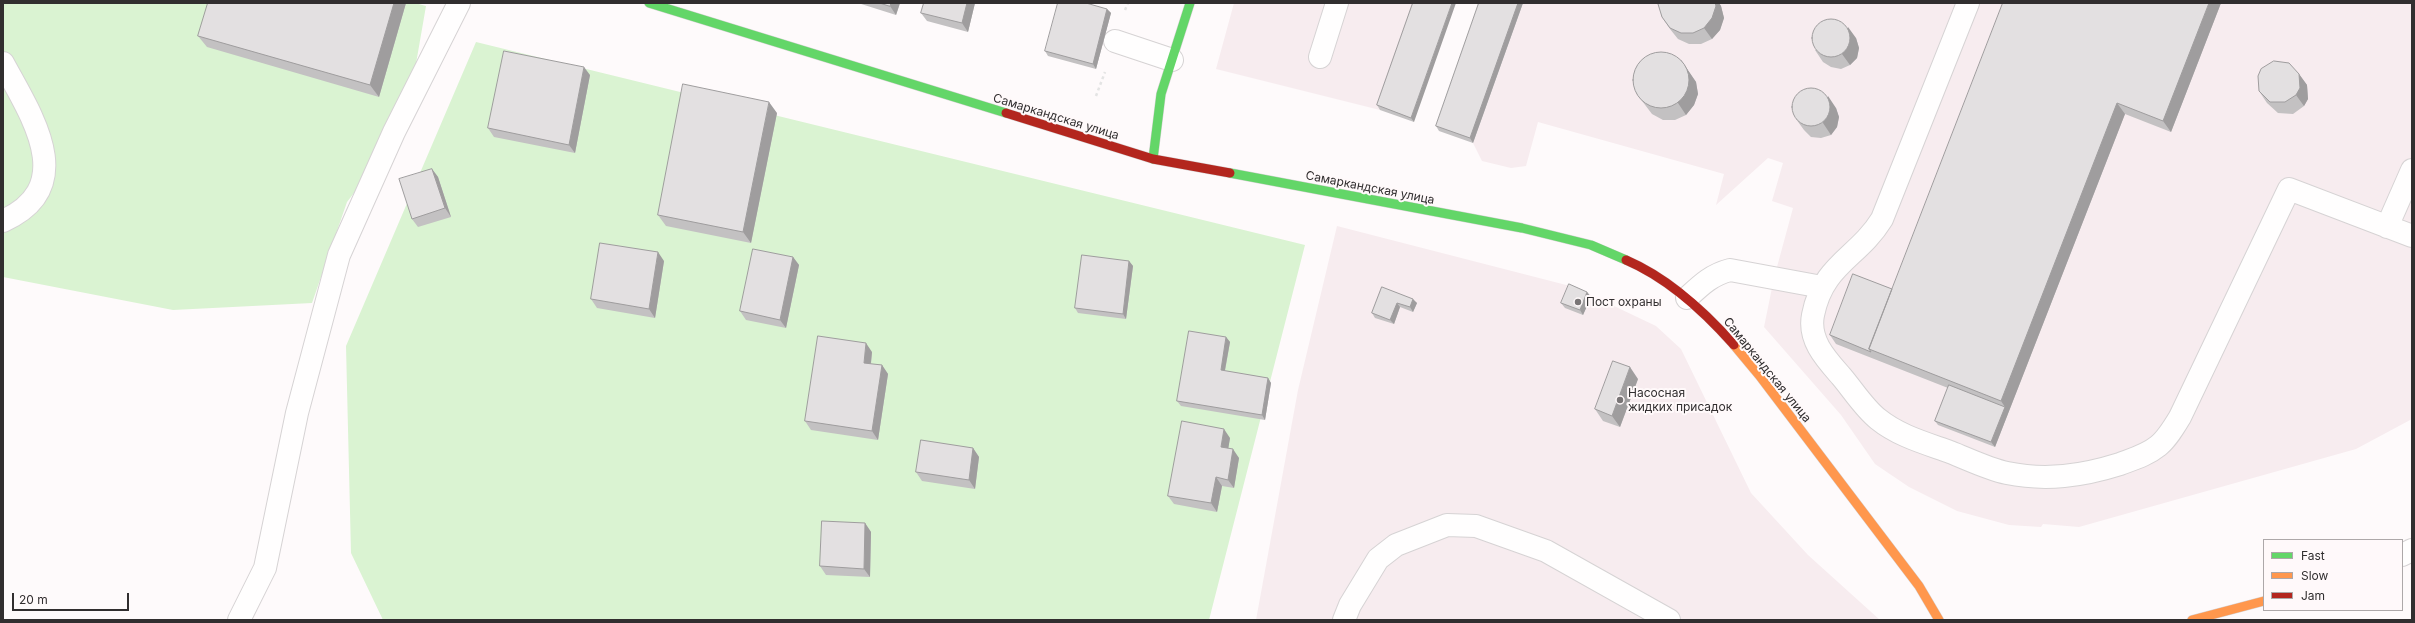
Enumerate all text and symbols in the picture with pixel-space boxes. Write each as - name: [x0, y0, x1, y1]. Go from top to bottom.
- street label: Самаркандская улица: [991, 91, 1121, 143]
- street label: Самаркандская улица: [1304, 168, 1436, 208]
- place label: Пост охраны: [1586, 295, 1662, 309]
- marker: Пост охраны: [1573, 297, 1583, 307]
- street label: Самаркандская улица: [1720, 315, 1814, 425]
- place label: Насосная жидких присадок: [1628, 386, 1732, 414]
- marker: Насосная жидких присадок: [1615, 395, 1625, 405]
- legend: [2263, 539, 2403, 611]
- text: Fast: [2301, 548, 2325, 563]
- text: Slow: [2301, 568, 2328, 583]
- scale bar: [14, 585, 131, 611]
- text: Jam: [2301, 588, 2325, 603]
- text: 20 m: [19, 592, 48, 607]

